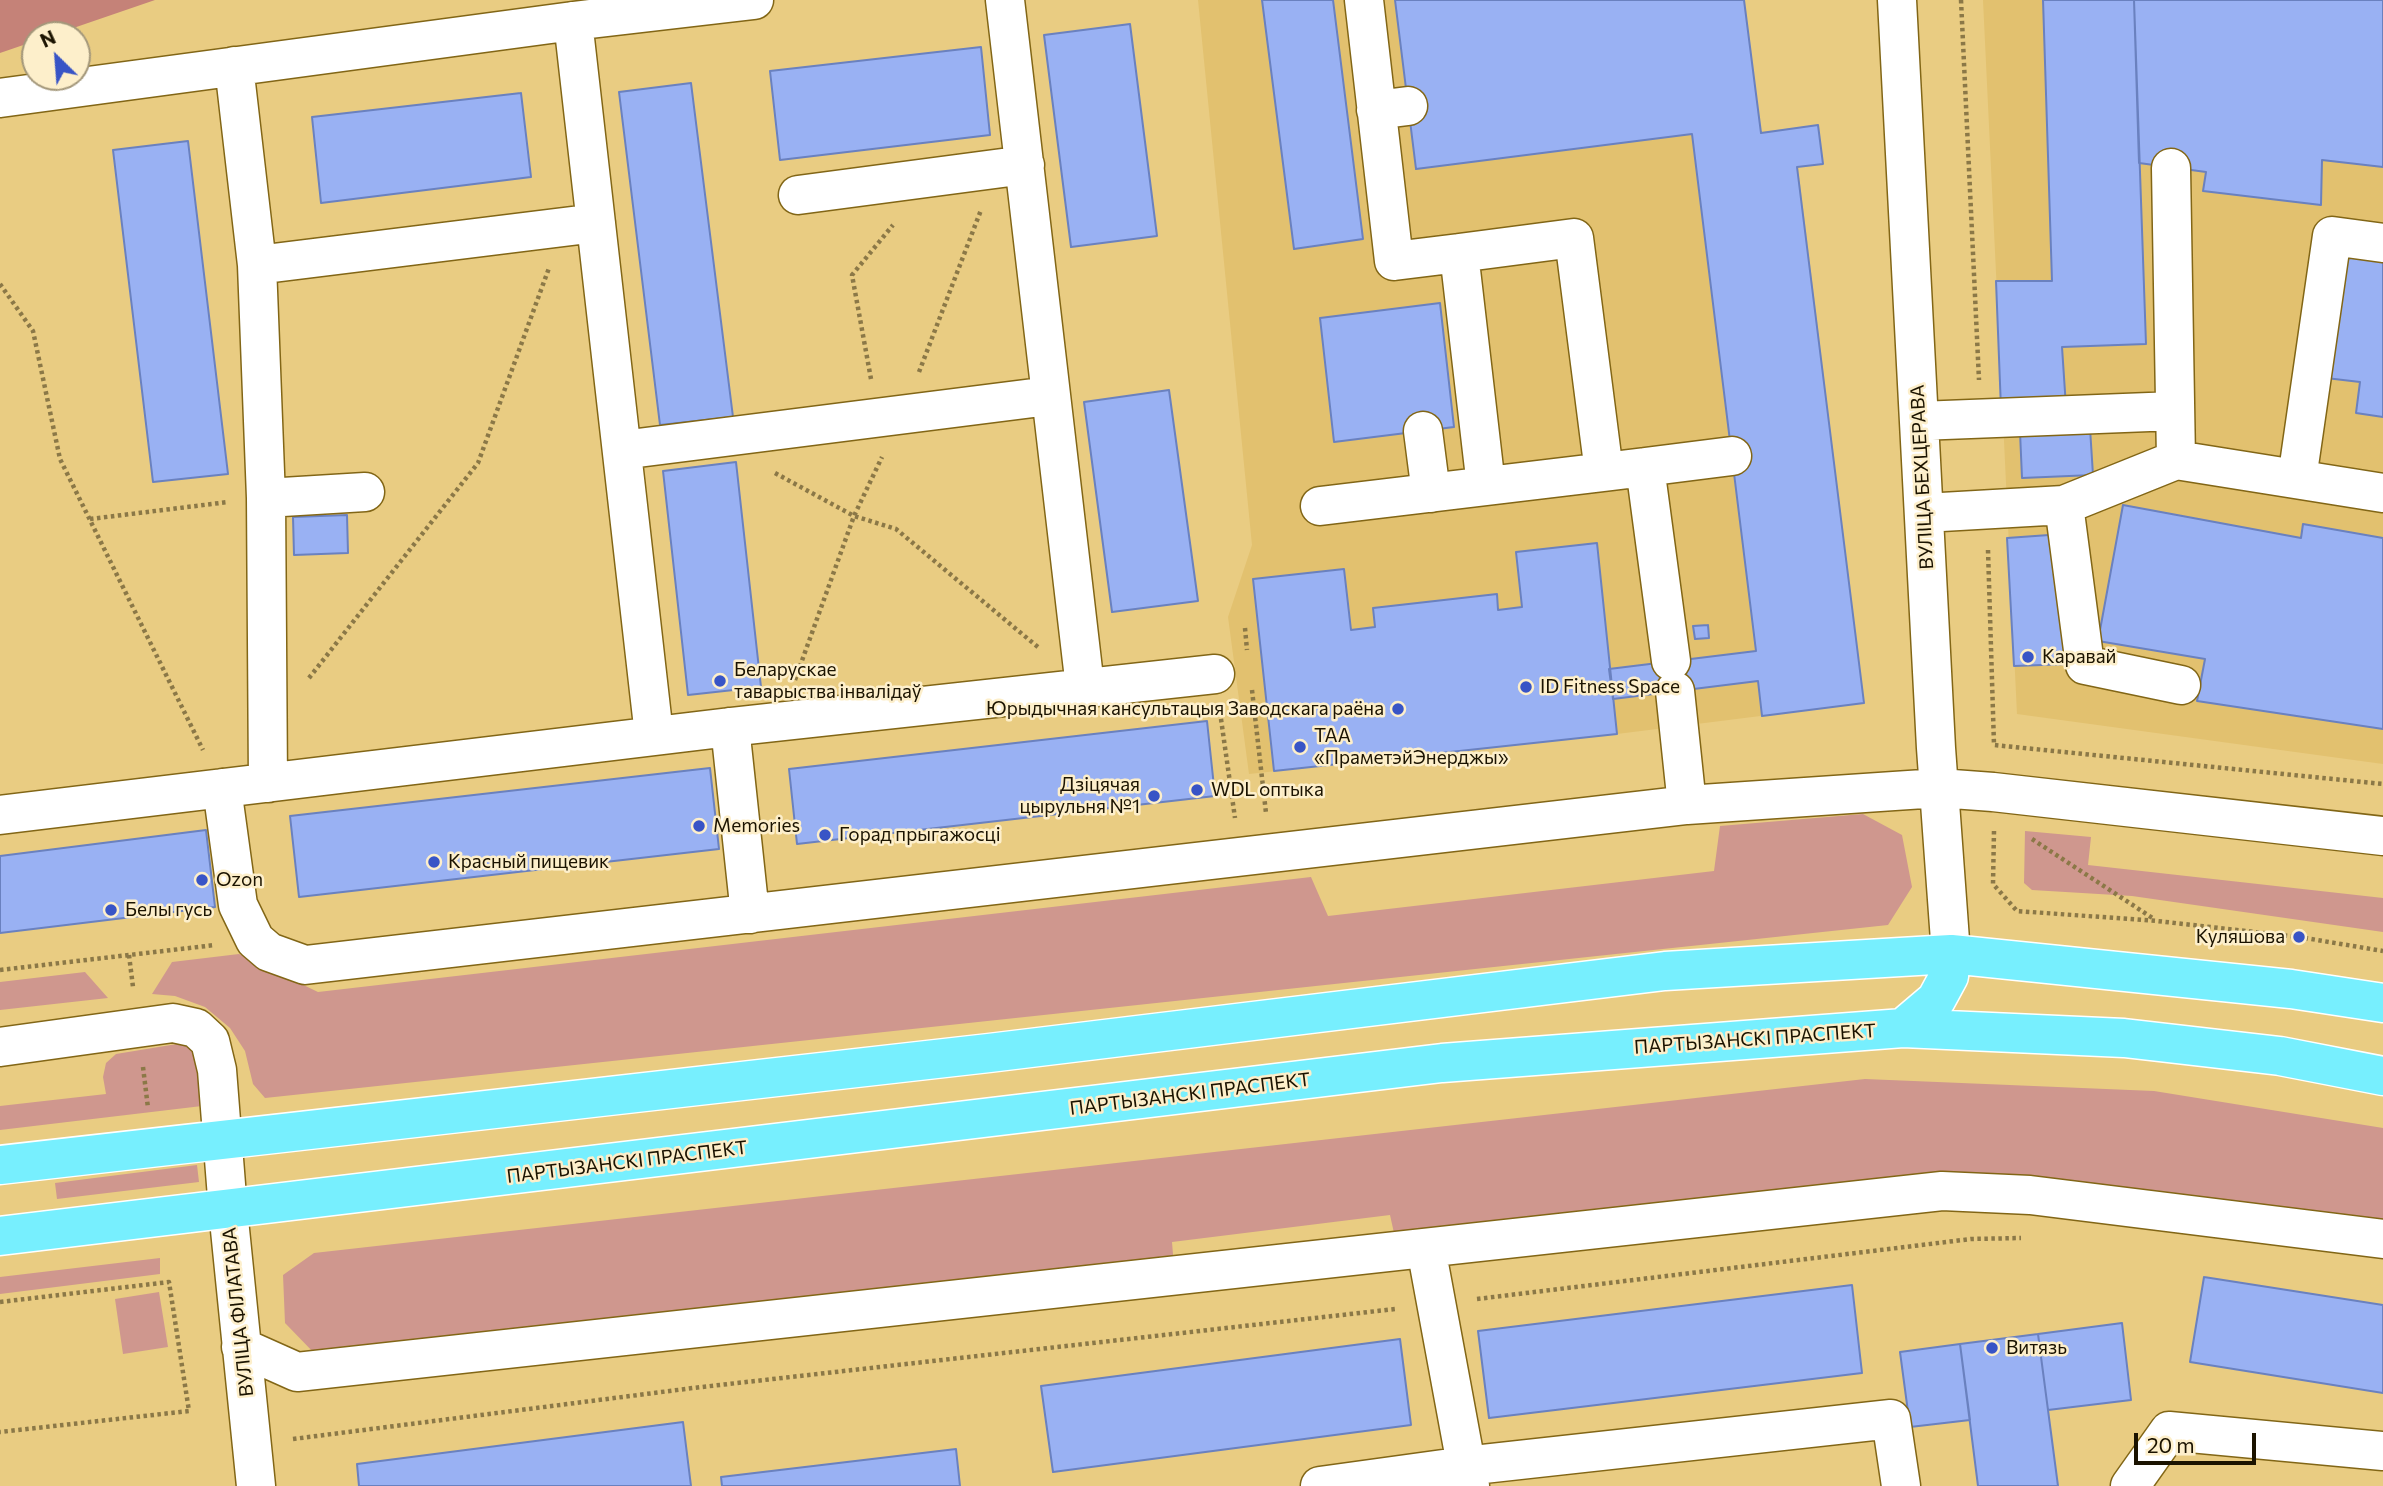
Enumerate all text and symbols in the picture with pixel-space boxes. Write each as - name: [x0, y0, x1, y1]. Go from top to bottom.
- north arrow: [21, 21, 91, 91]
- text: N: [36, 25, 59, 52]
- street label: ВУЛІЦА БЕХЦЕРАВА: [1906, 384, 1938, 570]
- place label: Каравай: [2042, 646, 2116, 668]
- marker: Каравай: [2020, 649, 2036, 665]
- place label: Беларускае таварыства інвалідаў: [734, 659, 922, 703]
- marker: Беларускае таварыства інвалідаў: [712, 673, 728, 689]
- place label: ID Fitness Space: [1540, 676, 1680, 698]
- marker: ID Fitness Space: [1518, 679, 1534, 695]
- place label: Юрыдычная кансультацыя Заводскага раёна: [986, 698, 1384, 720]
- marker: Юрыдычная кансультацыя Заводскага раёна: [1390, 701, 1406, 717]
- place label: ТАА «ПраметэйЭнерджы»: [1314, 725, 1509, 769]
- marker: ТАА «ПраметэйЭнерджы»: [1292, 739, 1308, 755]
- place label: Дзіцячая цырульня №1: [1020, 774, 1140, 818]
- place label: WDL оптыка: [1211, 779, 1324, 801]
- marker: WDL оптыка: [1189, 782, 1205, 798]
- marker: Дзіцячая цырульня №1: [1146, 788, 1162, 804]
- place label: Memories: [713, 815, 800, 837]
- marker: Memories: [691, 818, 707, 834]
- place label: Горад прыгажосці: [839, 824, 1001, 846]
- marker: Горад прыгажосці: [817, 827, 833, 843]
- place label: Красный пищевик: [448, 851, 609, 873]
- marker: Красный пищевик: [426, 854, 442, 870]
- place label: Ozon: [216, 869, 263, 891]
- marker: Ozon: [194, 872, 210, 888]
- place label: Белы гусь: [125, 899, 212, 921]
- marker: Белы гусь: [103, 902, 119, 918]
- place label: Куляшова: [2196, 926, 2285, 948]
- marker: Куляшова: [2291, 929, 2307, 945]
- street label: ПАРТЫЗАНСКІ ПРАСПЕКТ: [1633, 1019, 1877, 1059]
- street label: ПАРТЫЗАНСКІ ПРАСПЕКТ: [1068, 1068, 1312, 1120]
- street label: ПАРТЫЗАНСКІ ПРАСПЕКТ: [505, 1136, 749, 1188]
- street label: ВУЛІЦА ФІЛАТАВА: [218, 1226, 258, 1398]
- place label: Витязь: [2006, 1337, 2067, 1359]
- marker: Витязь: [1984, 1340, 2000, 1356]
- scale bar: [2138, 1420, 2260, 1464]
- text: 20 m: [2147, 1432, 2195, 1457]

